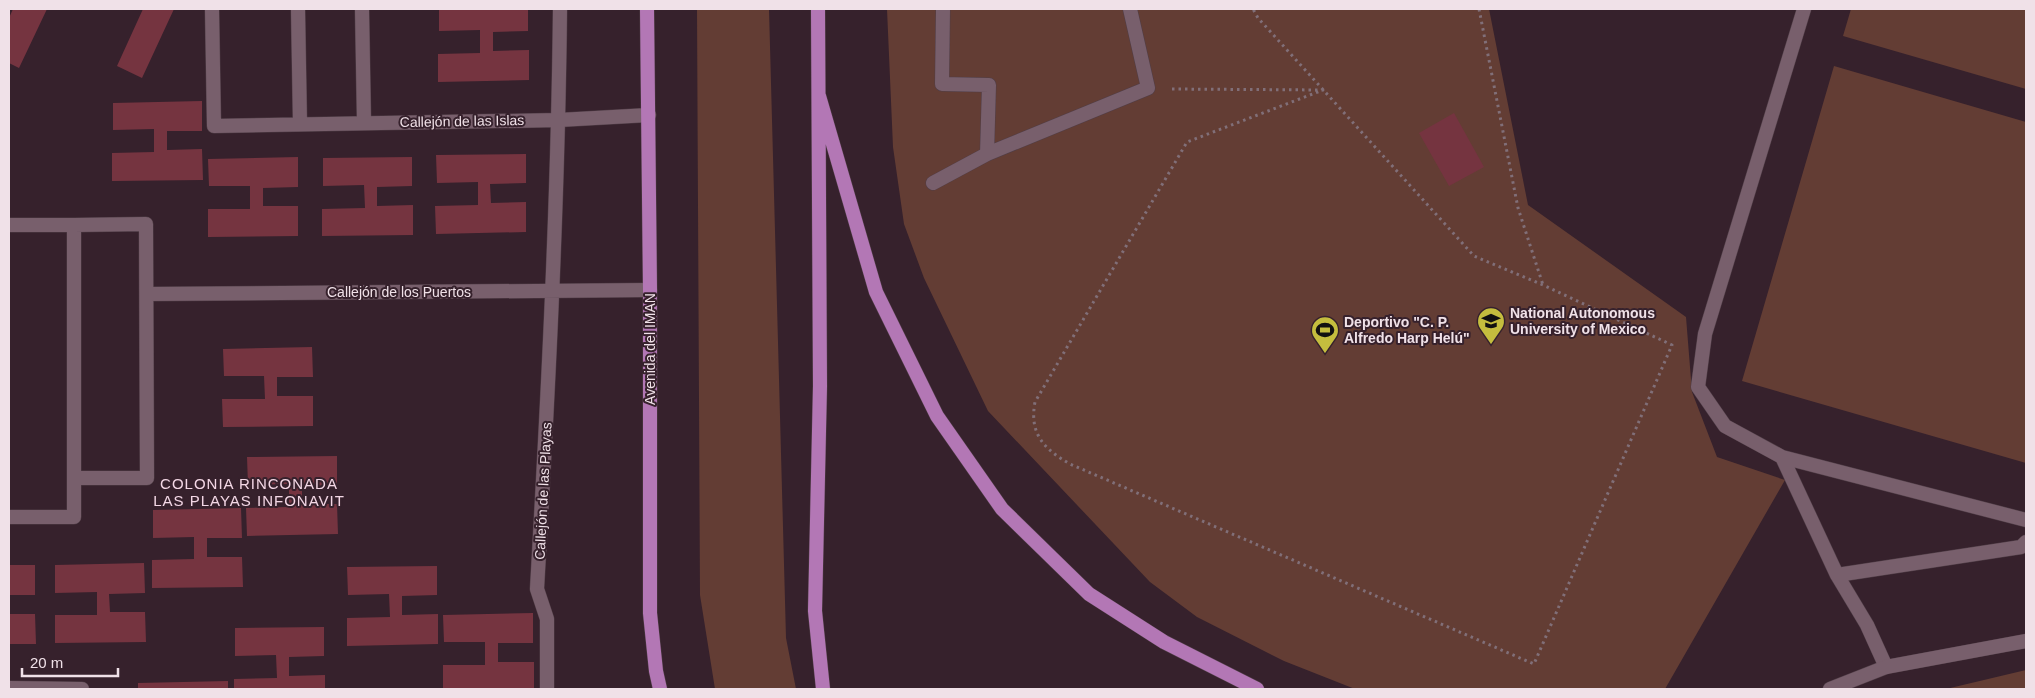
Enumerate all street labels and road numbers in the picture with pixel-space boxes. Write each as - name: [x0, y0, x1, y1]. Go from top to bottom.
- street label: Callejón de las Islas: [400, 112, 524, 130]
- street label: Callejón de los Puertos: [327, 284, 471, 300]
- street label: Avenida del IMAN: [642, 293, 658, 405]
- street label: Callejón de las Playas: [531, 422, 555, 560]

